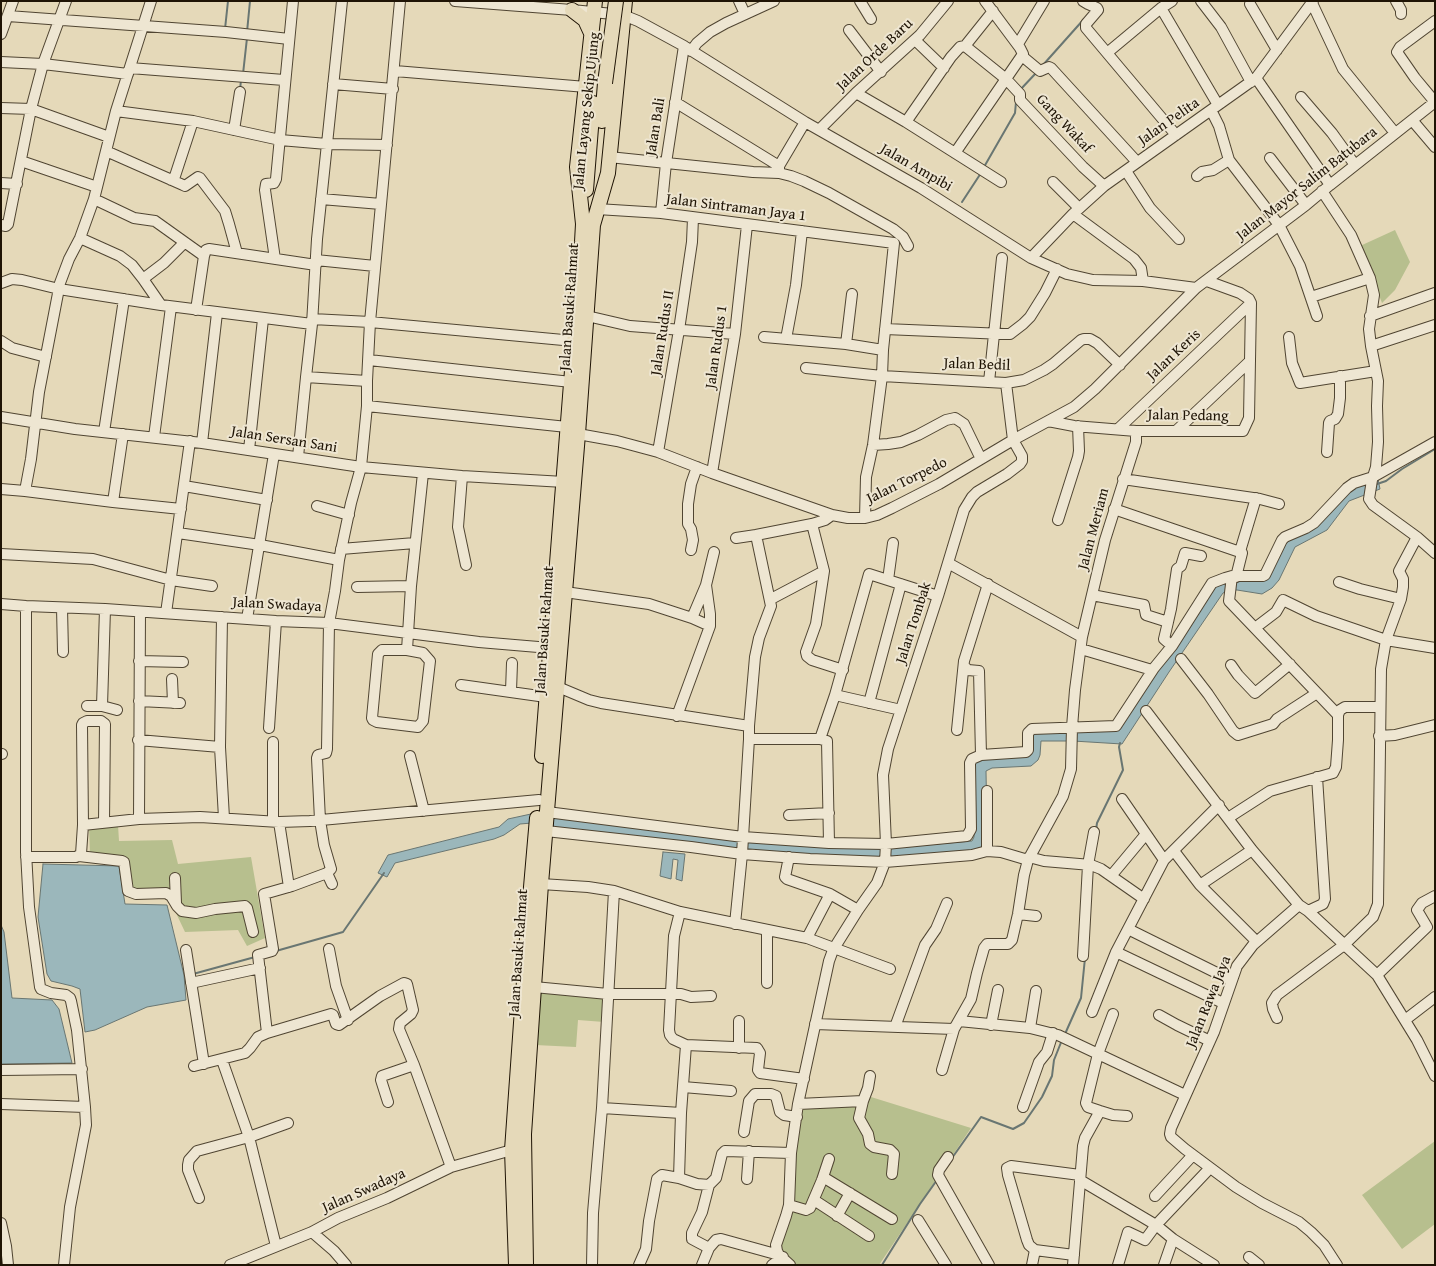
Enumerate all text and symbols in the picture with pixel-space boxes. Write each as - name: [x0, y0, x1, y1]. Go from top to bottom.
- street label: Jalan Orde Baru: [833, 15, 917, 95]
- street label: Jalan Layang Sekip Ujung: [570, 31, 604, 191]
- street label: Gang Wakaf: [1032, 91, 1096, 157]
- street label: Jalan Pelita: [1135, 94, 1203, 150]
- street label: Jalan Bali: [643, 97, 669, 157]
- street label: Jalan Mayor Salim Batubara: [1233, 123, 1381, 245]
- street label: Jalan Ampibi: [877, 140, 955, 196]
- street label: Jalan Sintraman Jaya 1: [665, 190, 807, 226]
- street label: Jalan Basuki Rahmat: [557, 242, 583, 372]
- street label: Jalan Rudus II: [647, 289, 679, 377]
- street label: Jalan Rudus 1: [702, 304, 732, 390]
- street label: Jalan Keris: [1143, 326, 1205, 384]
- street label: Jalan Bedil: [943, 355, 1011, 375]
- street label: Jalan Pedang: [1147, 406, 1229, 426]
- street label: Jalan Sersan Sani: [230, 423, 338, 457]
- street label: Jalan Torpedo: [864, 454, 950, 508]
- street label: Jalan Meriam: [1074, 486, 1114, 572]
- street label: Jalan Basuki Rahmat: [532, 565, 558, 695]
- street label: Jalan Tombak: [892, 580, 936, 666]
- street label: Jalan Swadaya: [232, 594, 322, 616]
- street label: Jalan Basuki Rahmat: [506, 888, 532, 1018]
- street label: Jalan Rawa Jaya: [1182, 954, 1236, 1050]
- street label: Jalan Swadaya: [320, 1165, 408, 1217]

